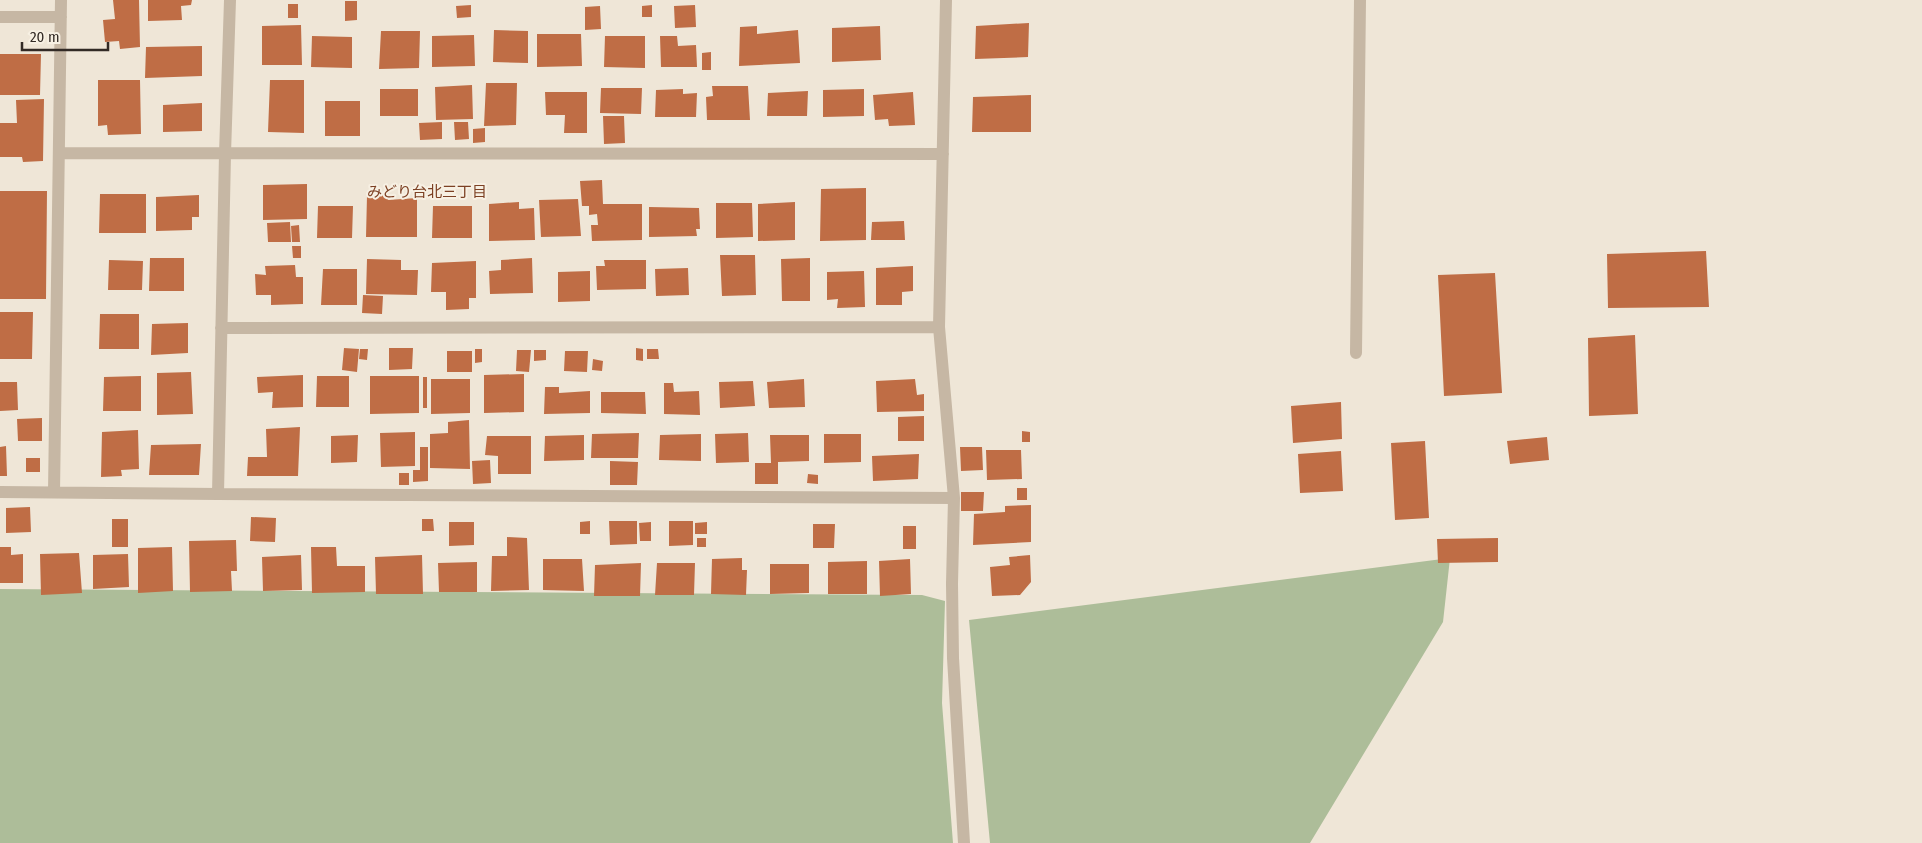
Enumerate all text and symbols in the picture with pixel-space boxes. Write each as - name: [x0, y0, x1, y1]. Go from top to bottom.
- scale bar: [22, 20, 109, 52]
- text: 20 m: [30, 28, 60, 46]
- district label: みどり台北三丁目: [367, 183, 487, 201]

